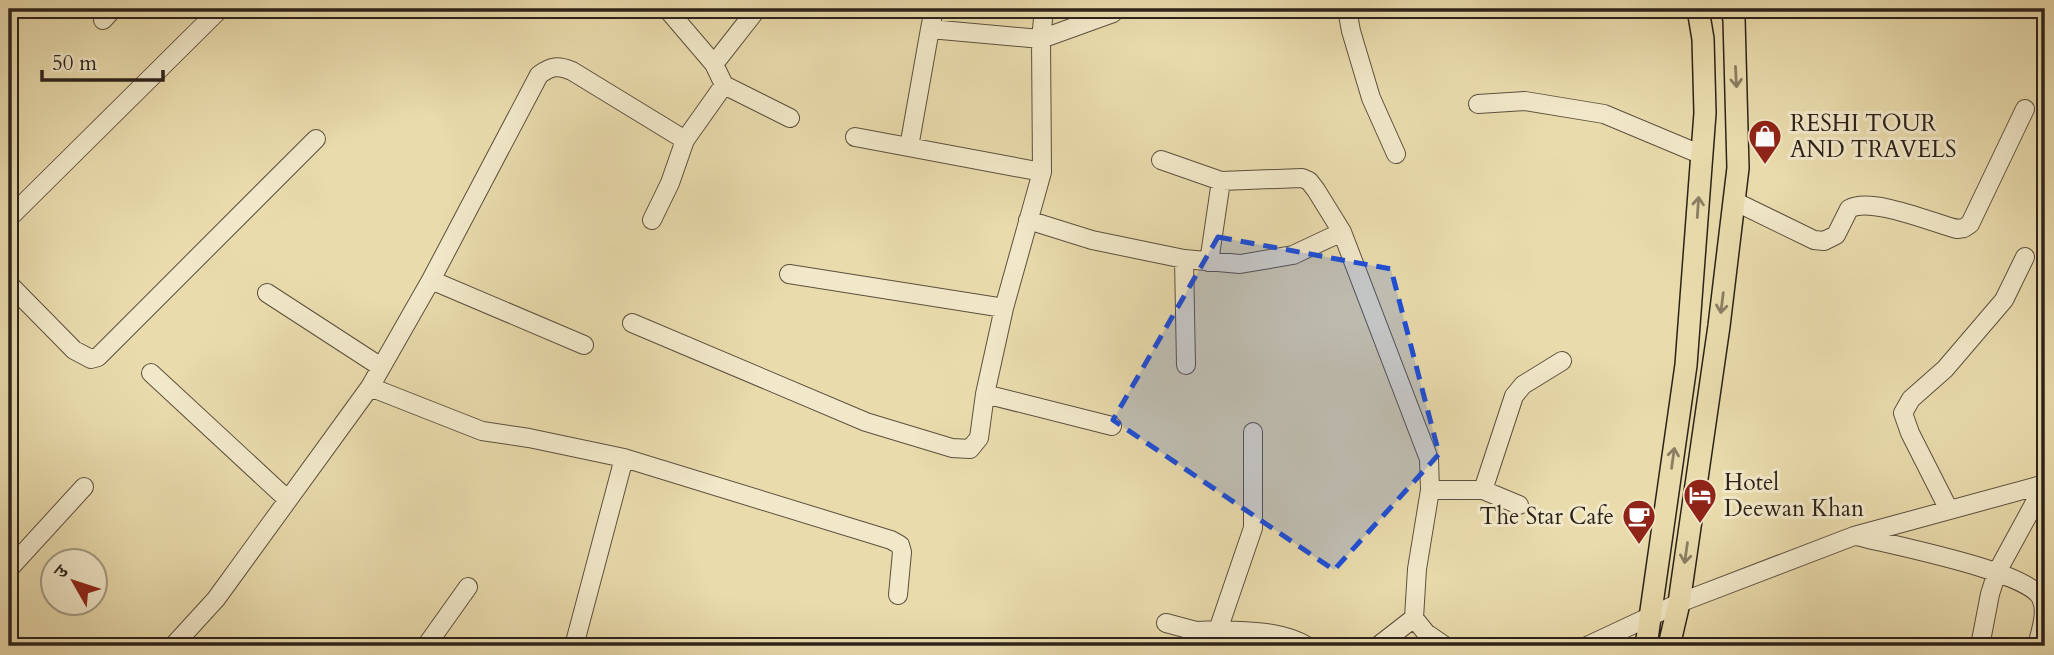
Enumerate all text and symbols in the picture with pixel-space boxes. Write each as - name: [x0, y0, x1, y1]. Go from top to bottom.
- scale bar: [42, 38, 163, 82]
- text: 50 m: [52, 49, 97, 78]
- one-way arrow: [1730, 65, 1743, 88]
- place label: RESHI TOUR AND TRAVELS: [1790, 108, 1957, 165]
- shop icon: RESHI TOUR AND TRAVELS: [1746, 117, 1784, 166]
- one-way arrow: [1692, 196, 1705, 219]
- one-way arrow: [1715, 291, 1728, 314]
- one-way arrow: [1667, 447, 1680, 469]
- place label: Hotel Deewan Khan: [1724, 467, 1864, 524]
- hotel icon: Hotel Deewan Khan: [1681, 476, 1719, 525]
- cafe icon: The Star Cafe: [1620, 497, 1658, 546]
- place label: The Star Cafe: [1480, 501, 1614, 532]
- one-way arrow: [1679, 541, 1692, 563]
- north arrow: [38, 546, 108, 616]
- text: उ: [47, 559, 76, 585]

